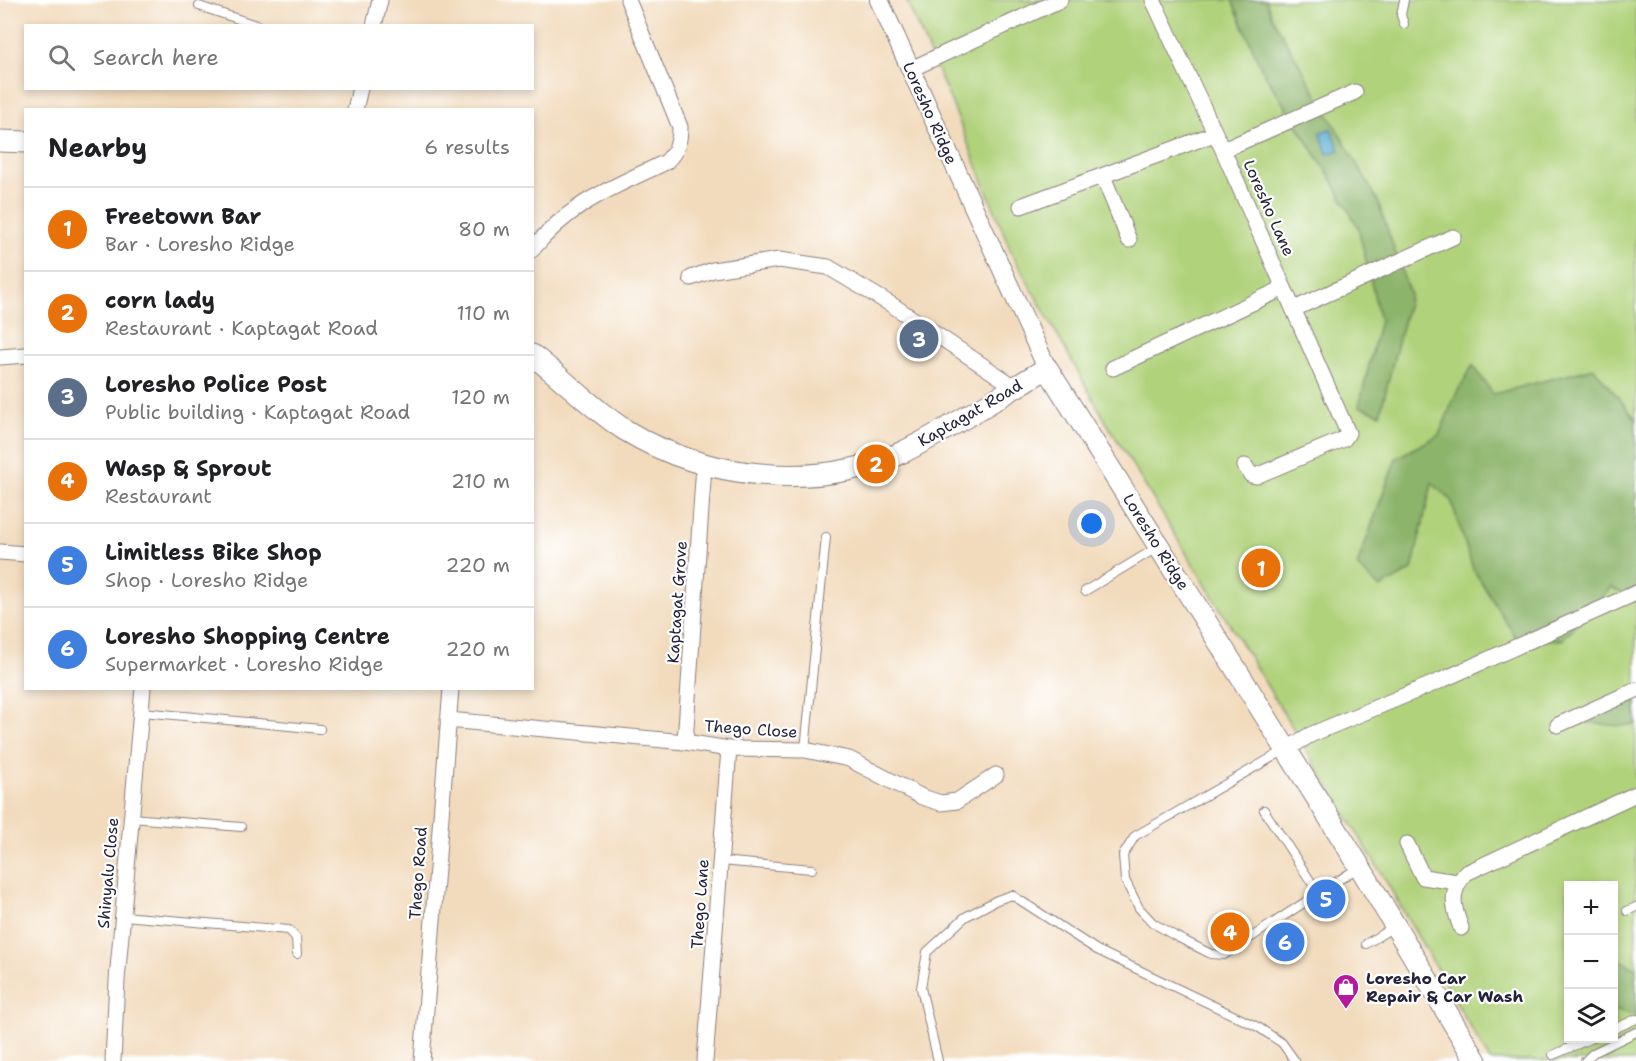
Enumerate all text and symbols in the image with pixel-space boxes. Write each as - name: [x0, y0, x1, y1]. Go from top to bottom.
- search box: [24, 24, 534, 90]
- icon: search: [45, 41, 78, 74]
- text: Search here: [93, 43, 219, 72]
- street label: Loresho Ridge: [898, 58, 962, 168]
- text: Nearby: [48, 130, 147, 165]
- text: 6 results: [424, 134, 510, 160]
- street label: Loresho Lane: [1238, 157, 1300, 259]
- text: Freetown Bar: [105, 202, 261, 231]
- text: 1: [63, 216, 72, 242]
- text: 80 m: [458, 216, 510, 242]
- text: Bar · Loresho Ridge: [105, 231, 295, 257]
- text: corn lady: [105, 286, 215, 315]
- text: 2: [61, 300, 75, 326]
- text: 110 m: [456, 300, 510, 326]
- text: Restaurant · Kaptagat Road: [105, 315, 378, 341]
- pin: 3: [900, 316, 938, 362]
- text: Loresho Police Post: [105, 370, 327, 399]
- street label: Kaptagat Road: [914, 375, 1026, 451]
- text: 3: [61, 384, 75, 410]
- text: 120 m: [451, 384, 510, 410]
- text: Public building · Kaptagat Road: [105, 399, 410, 425]
- pin: 2: [856, 442, 896, 486]
- text: Wasp & Sprout: [105, 454, 271, 483]
- text: 4: [61, 468, 75, 494]
- text: 210 m: [451, 468, 510, 494]
- text: Restaurant: [105, 483, 212, 509]
- street label: Loresho Ridge: [1118, 490, 1194, 594]
- your location: [1077, 509, 1106, 538]
- text: Limitless Bike Shop: [105, 538, 322, 567]
- street label: Kaptagat Grove: [662, 540, 692, 664]
- pin: 1: [1242, 546, 1280, 590]
- text: 5: [61, 552, 74, 578]
- text: 220 m: [446, 552, 510, 578]
- text: Shop · Loresho Ridge: [105, 567, 308, 593]
- text: Loresho Shopping Centre: [105, 622, 390, 651]
- text: 6: [61, 636, 75, 662]
- text: 220 m: [446, 636, 510, 662]
- text: Supermarket · Loresho Ridge: [105, 651, 384, 677]
- street label: Thego Close: [704, 715, 798, 743]
- street label: Shinyalu Close: [93, 817, 123, 929]
- street label: Thego Road: [404, 826, 432, 920]
- street label: Thego Lane: [686, 858, 714, 950]
- pin: 5: [1306, 876, 1346, 922]
- map controls: [1564, 881, 1618, 1043]
- button: +: [1564, 881, 1618, 935]
- pin: 4: [1210, 910, 1250, 954]
- pin: 6: [1266, 920, 1304, 964]
- button: −: [1564, 935, 1618, 989]
- place label: Loresho Car Repair & Car Wash: [1366, 968, 1523, 1007]
- shop icon: Loresho Car Repair & Car Wash: [1331, 972, 1361, 1010]
- button: layers: [1564, 989, 1618, 1043]

